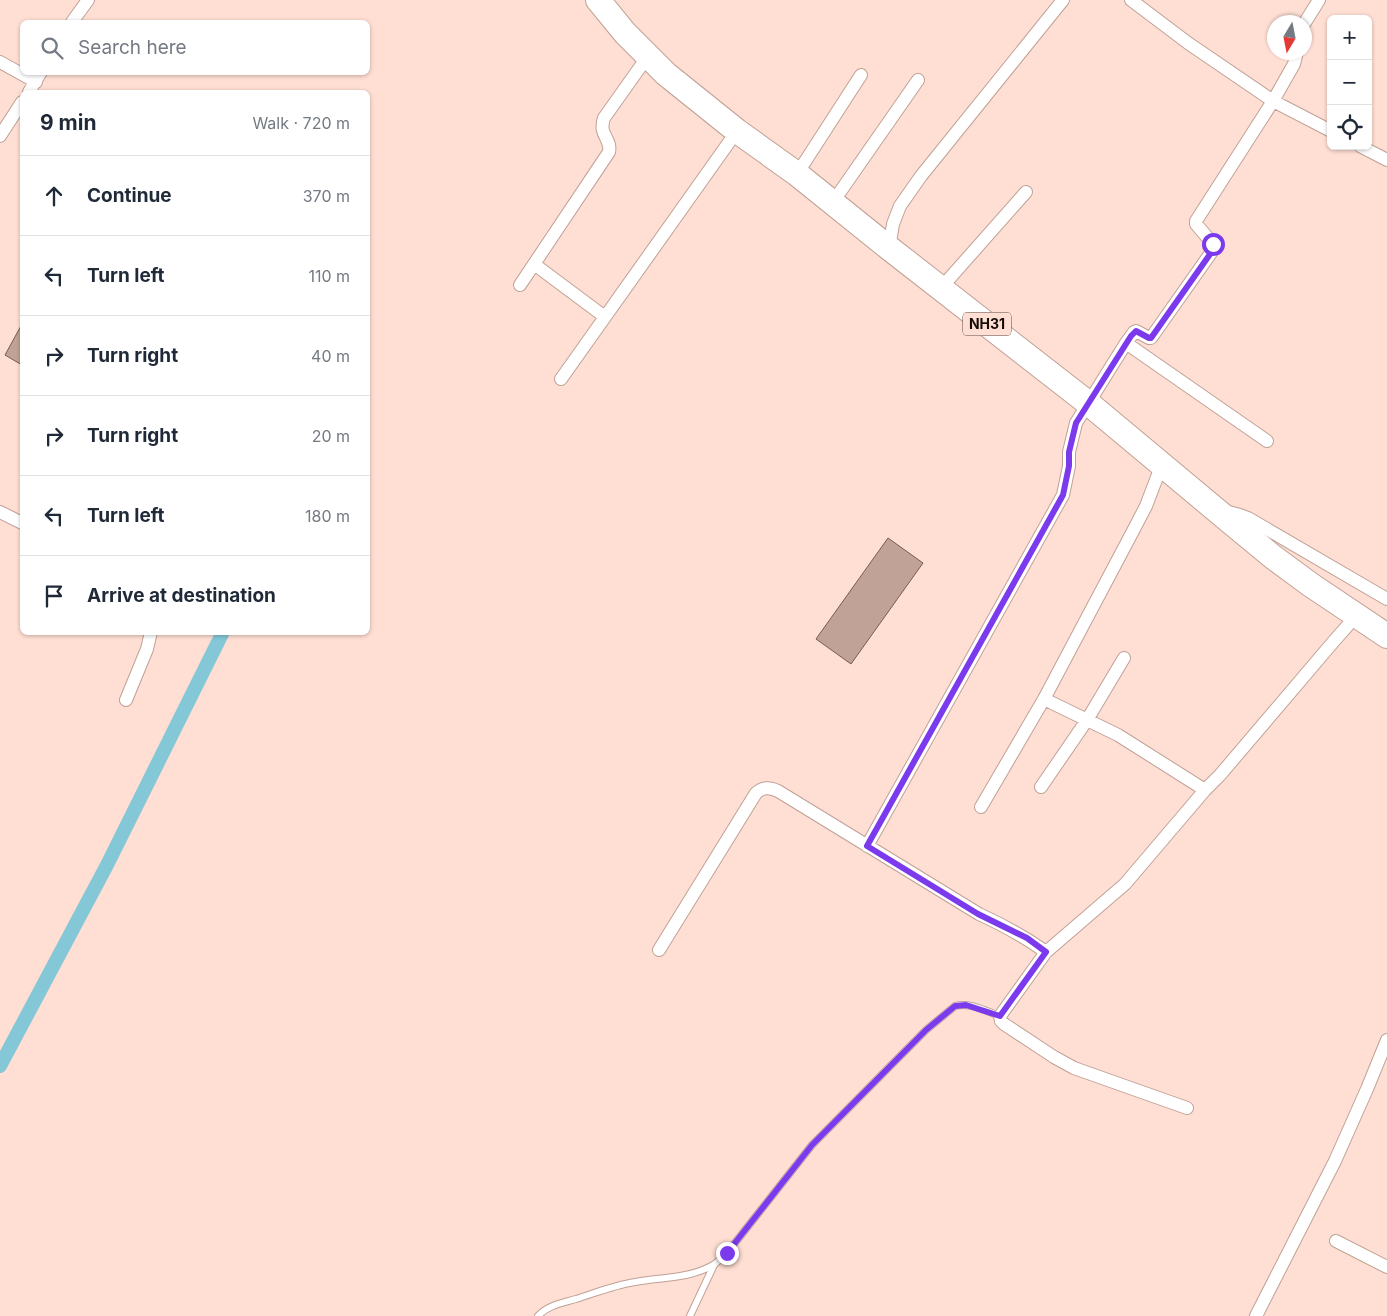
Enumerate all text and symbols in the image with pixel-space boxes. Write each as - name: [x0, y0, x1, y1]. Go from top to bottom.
- north arrow: [1267, 15, 1312, 60]
- map controls: [1327, 15, 1372, 150]
- button: +: [1327, 15, 1372, 60]
- search box: [20, 20, 370, 75]
- icon: search: [38, 34, 66, 62]
- text: Search here: [78, 36, 187, 59]
- button: −: [1327, 60, 1372, 105]
- button: locate: [1327, 105, 1372, 150]
- text: 9 min: [40, 110, 97, 135]
- text: Walk · 720 m: [252, 113, 350, 133]
- icon: ahead: [40, 182, 68, 210]
- text: Continue: [87, 184, 172, 207]
- text: 370 m: [303, 186, 350, 206]
- route start: [1202, 233, 1225, 256]
- icon: left: [40, 262, 68, 290]
- text: Turn left: [87, 264, 165, 287]
- text: 110 m: [308, 266, 350, 286]
- road number: NH31: [963, 312, 1011, 336]
- icon: right: [40, 342, 68, 370]
- text: Turn right: [87, 344, 178, 367]
- text: 40 m: [311, 346, 350, 366]
- icon: right: [40, 422, 68, 450]
- text: Turn right: [87, 424, 178, 447]
- text: 20 m: [312, 426, 350, 446]
- icon: left: [40, 502, 68, 530]
- text: Turn left: [87, 504, 165, 527]
- text: 180 m: [305, 506, 350, 526]
- icon: arrive: [40, 582, 68, 610]
- text: Arrive at destination: [87, 584, 276, 607]
- route end: [716, 1242, 739, 1265]

